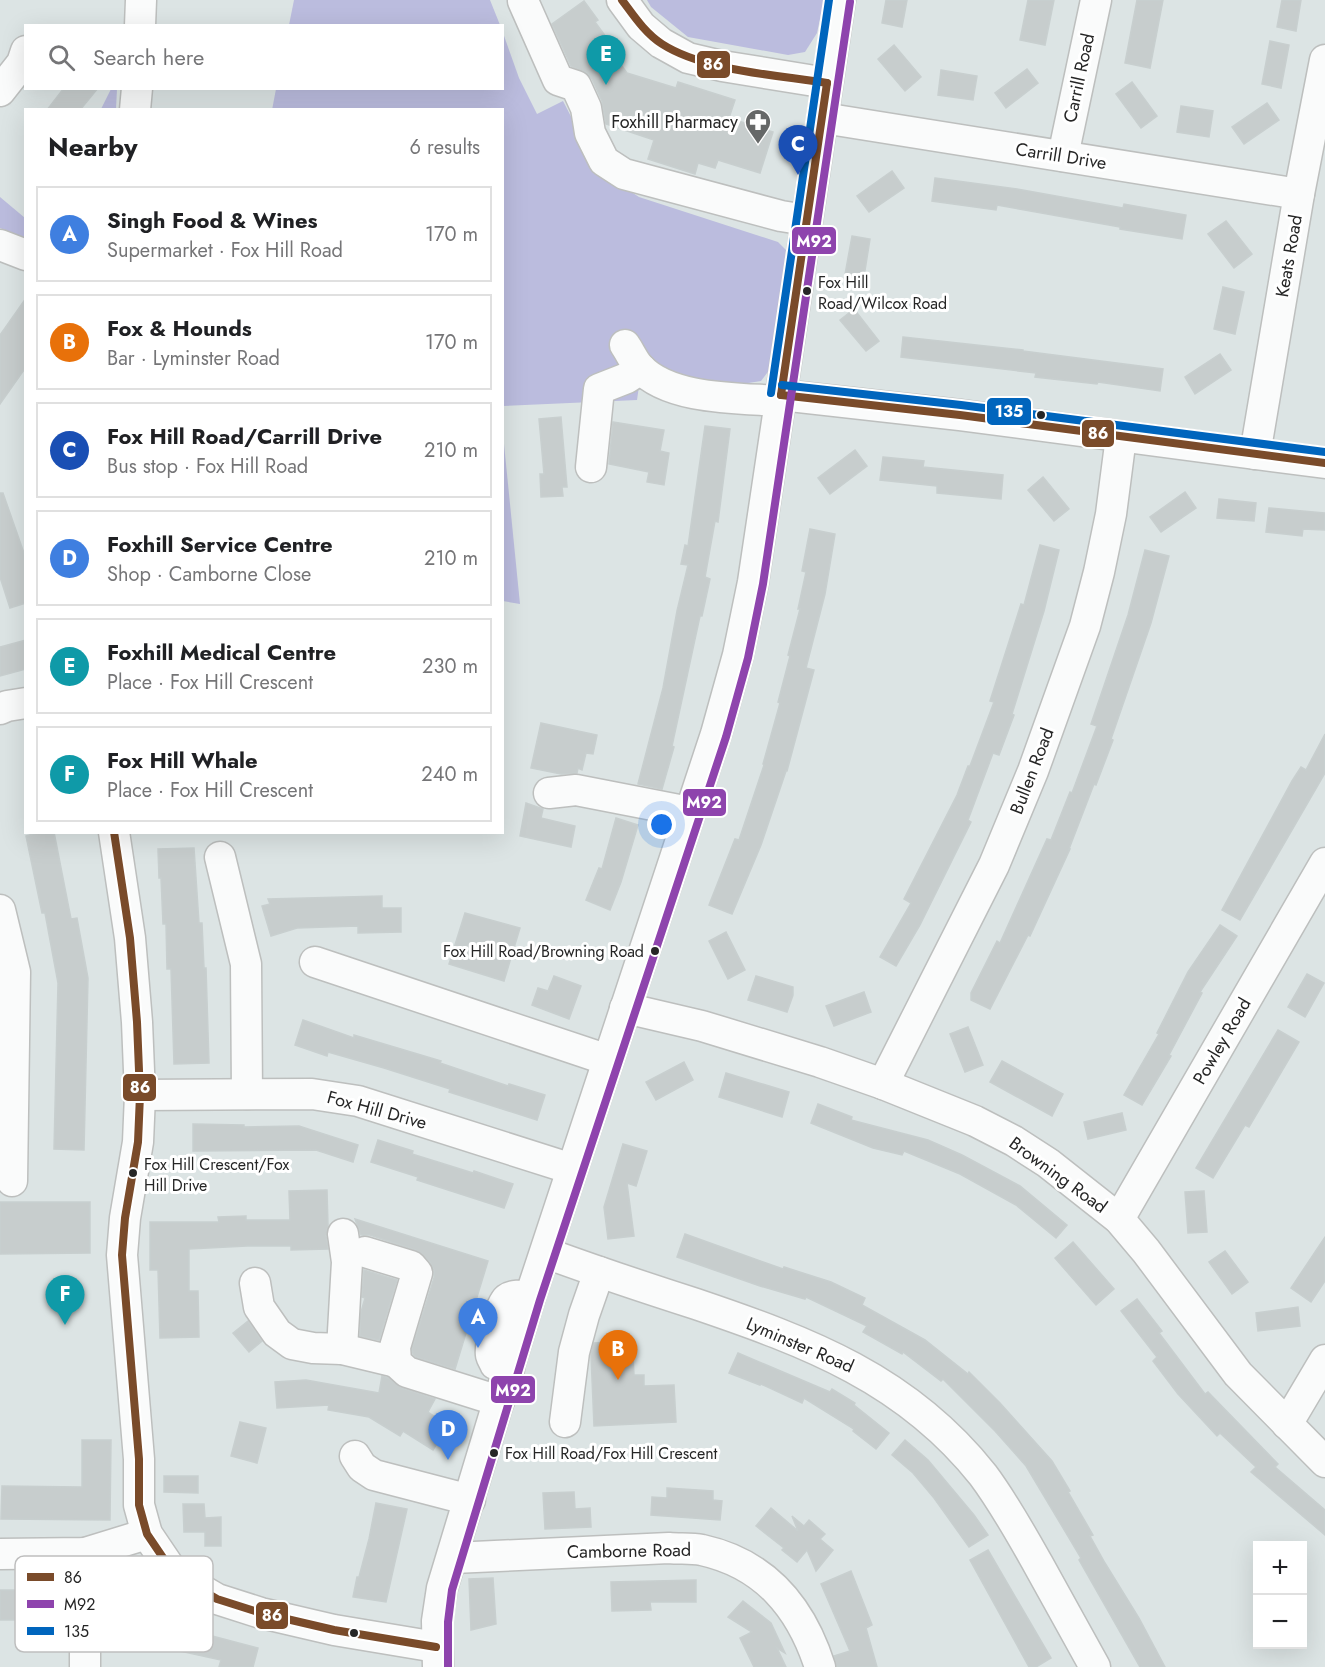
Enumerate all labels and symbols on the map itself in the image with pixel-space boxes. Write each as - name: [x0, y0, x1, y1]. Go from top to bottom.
- street label: Carrill Road: [1057, 31, 1101, 125]
- pin: E: [586, 36, 626, 85]
- line badge: 86: [696, 50, 731, 79]
- text: 86: [703, 53, 723, 76]
- pharmacy icon: Foxhill Pharmacy: [743, 107, 773, 145]
- place label: Foxhill Pharmacy: [611, 109, 738, 135]
- pin: C: [778, 126, 818, 175]
- street label: Carrill Drive: [1014, 136, 1108, 176]
- street label: Keats Road: [1269, 213, 1309, 299]
- line badge: M92: [791, 226, 837, 255]
- text: M92: [796, 230, 832, 253]
- place label: Fox Hill Road/Wilcox Road: [818, 271, 947, 315]
- marker: Fox Hill Road/Wilcox Road: [801, 285, 813, 297]
- line badge: 135: [986, 397, 1032, 426]
- text: 135: [995, 400, 1023, 423]
- unlabelled marker: [1035, 409, 1047, 421]
- line badge: 86: [1081, 419, 1115, 448]
- text: 86: [1088, 422, 1108, 445]
- street label: Bullen Road: [1004, 724, 1060, 818]
- line badge: M92: [682, 788, 727, 817]
- text: M92: [686, 791, 722, 814]
- your location: [647, 810, 676, 839]
- place label: Fox Hill Road/Browning Road: [443, 940, 644, 963]
- marker: Fox Hill Road/Browning Road: [649, 945, 661, 957]
- street label: Powley Road: [1187, 993, 1257, 1089]
- line badge: 86: [122, 1073, 157, 1102]
- text: 86: [130, 1076, 150, 1099]
- street label: Fox Hill Drive: [324, 1084, 430, 1136]
- street label: Browning Road: [1004, 1130, 1112, 1220]
- place label: Fox Hill Crescent/Fox Hill Drive: [144, 1153, 290, 1197]
- marker: Fox Hill Crescent/Fox Hill Drive: [127, 1167, 139, 1179]
- pin: F: [46, 1276, 84, 1325]
- pin: A: [458, 1298, 498, 1348]
- street label: Lyminster Road: [742, 1311, 858, 1379]
- pin: B: [598, 1330, 638, 1380]
- line badge: M92: [490, 1375, 536, 1404]
- text: M92: [495, 1379, 531, 1402]
- pin: D: [428, 1410, 468, 1460]
- place label: Fox Hill Road/Fox Hill Crescent: [505, 1442, 718, 1465]
- marker: Fox Hill Road/Fox Hill Crescent: [488, 1447, 500, 1459]
- street label: Camborne Road: [567, 1537, 691, 1565]
- legend: [15, 1556, 213, 1652]
- text: 86: [64, 1566, 82, 1589]
- text: M92: [64, 1593, 95, 1616]
- line badge: 86: [255, 1601, 289, 1630]
- text: 86: [262, 1604, 282, 1627]
- text: 135: [64, 1620, 89, 1643]
- unlabelled marker: [348, 1627, 360, 1639]

